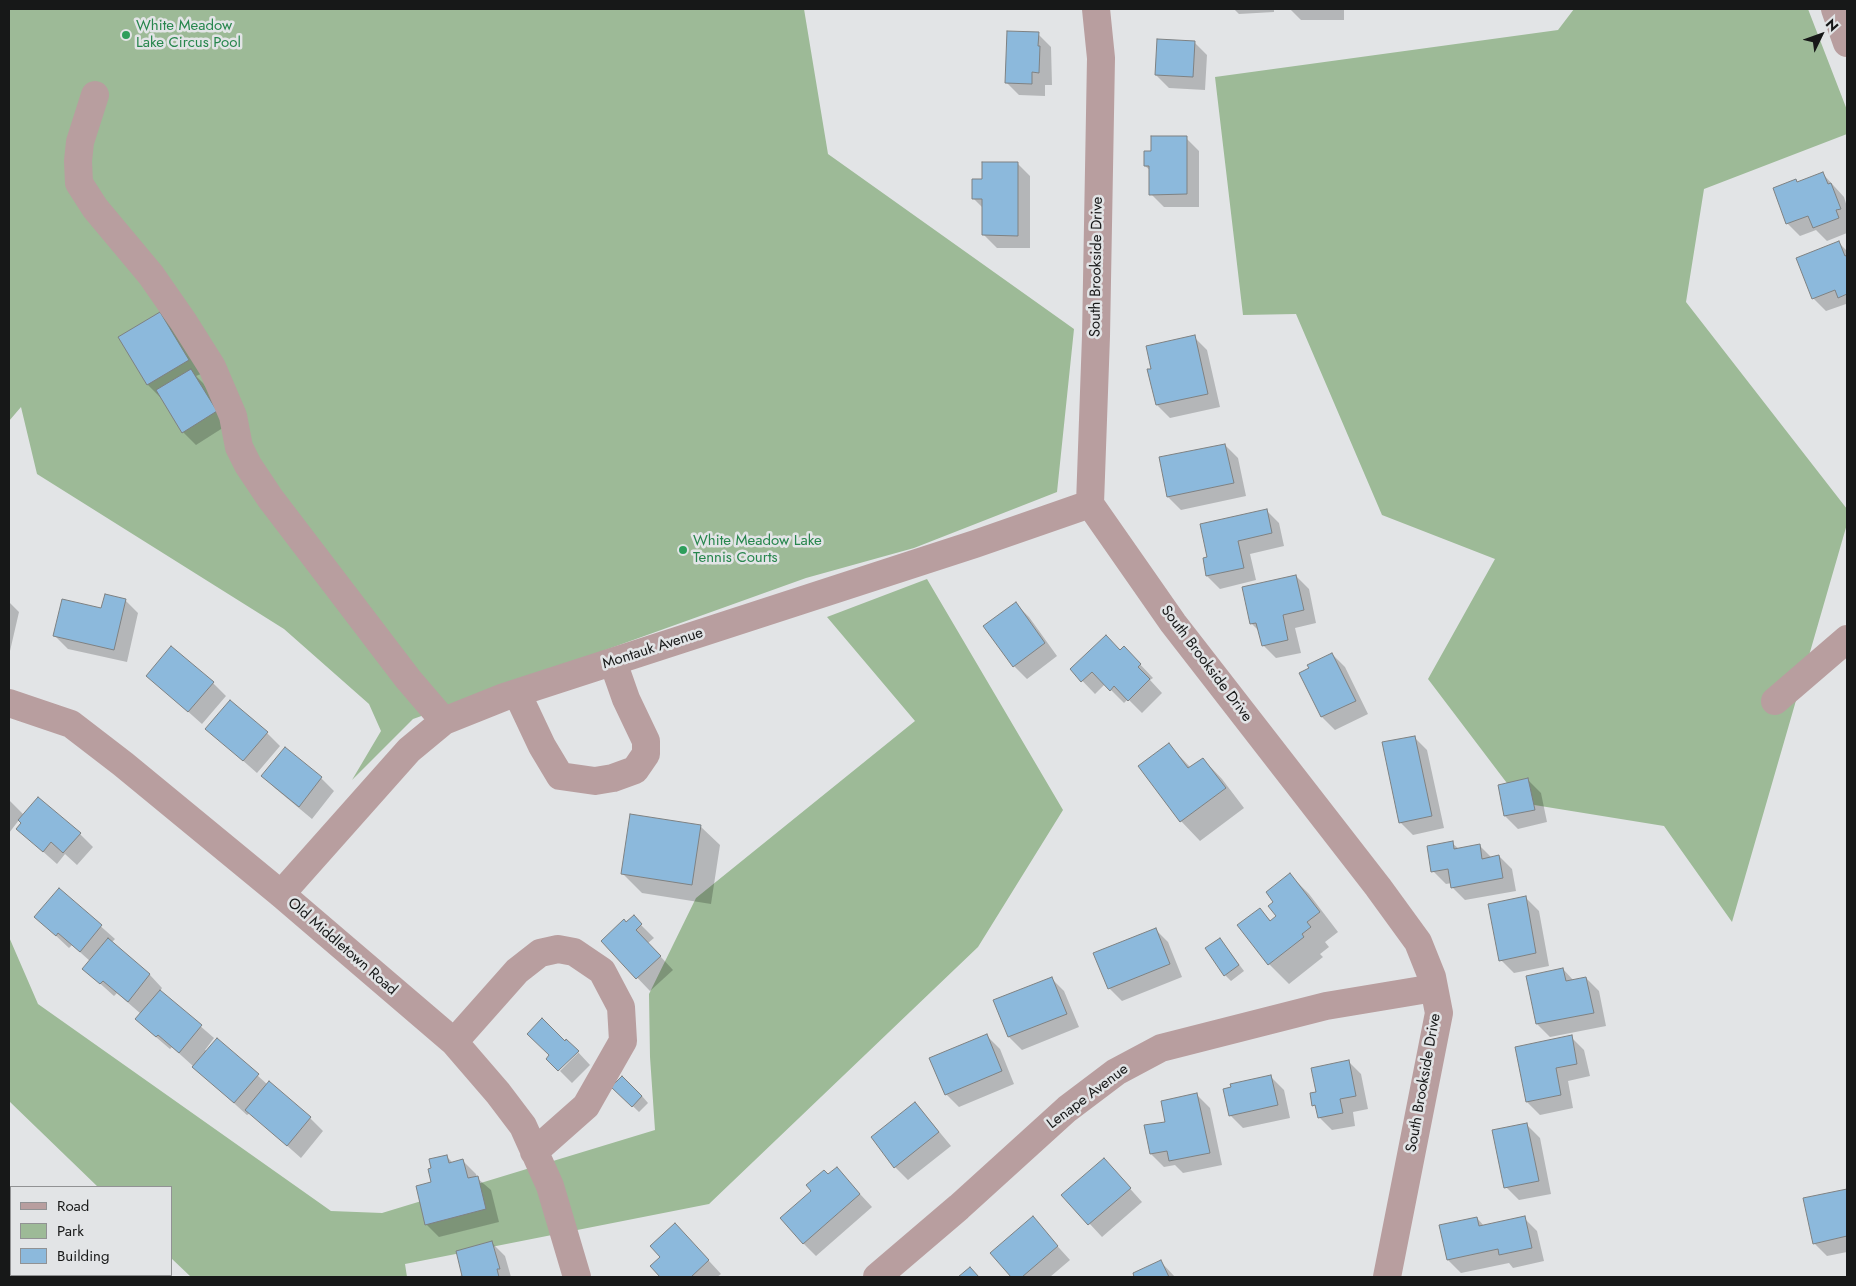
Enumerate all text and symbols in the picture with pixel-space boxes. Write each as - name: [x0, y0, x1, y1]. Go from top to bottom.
- north arrow: [1796, 10, 1846, 60]
- text: N: [1821, 14, 1843, 36]
- place label: White Meadow Lake Circus Pool: [136, 17, 241, 52]
- marker: White Meadow Lake Circus Pool: [120, 29, 132, 41]
- street label: South Brookside Drive: [1087, 197, 1107, 337]
- place label: White Meadow Lake Tennis Courts: [693, 532, 822, 567]
- marker: White Meadow Lake Tennis Courts: [677, 544, 689, 556]
- street label: South Brookside Drive: [1157, 602, 1255, 726]
- street label: Montauk Avenue: [600, 624, 706, 674]
- street label: Old Middletown Road: [284, 895, 400, 999]
- street label: South Brookside Drive: [1403, 1012, 1445, 1154]
- street label: Lenape Avenue: [1044, 1061, 1132, 1133]
- legend: [10, 1186, 172, 1276]
- text: Road: [57, 1195, 89, 1217]
- text: Park: [57, 1220, 84, 1242]
- text: Building: [57, 1245, 109, 1267]

